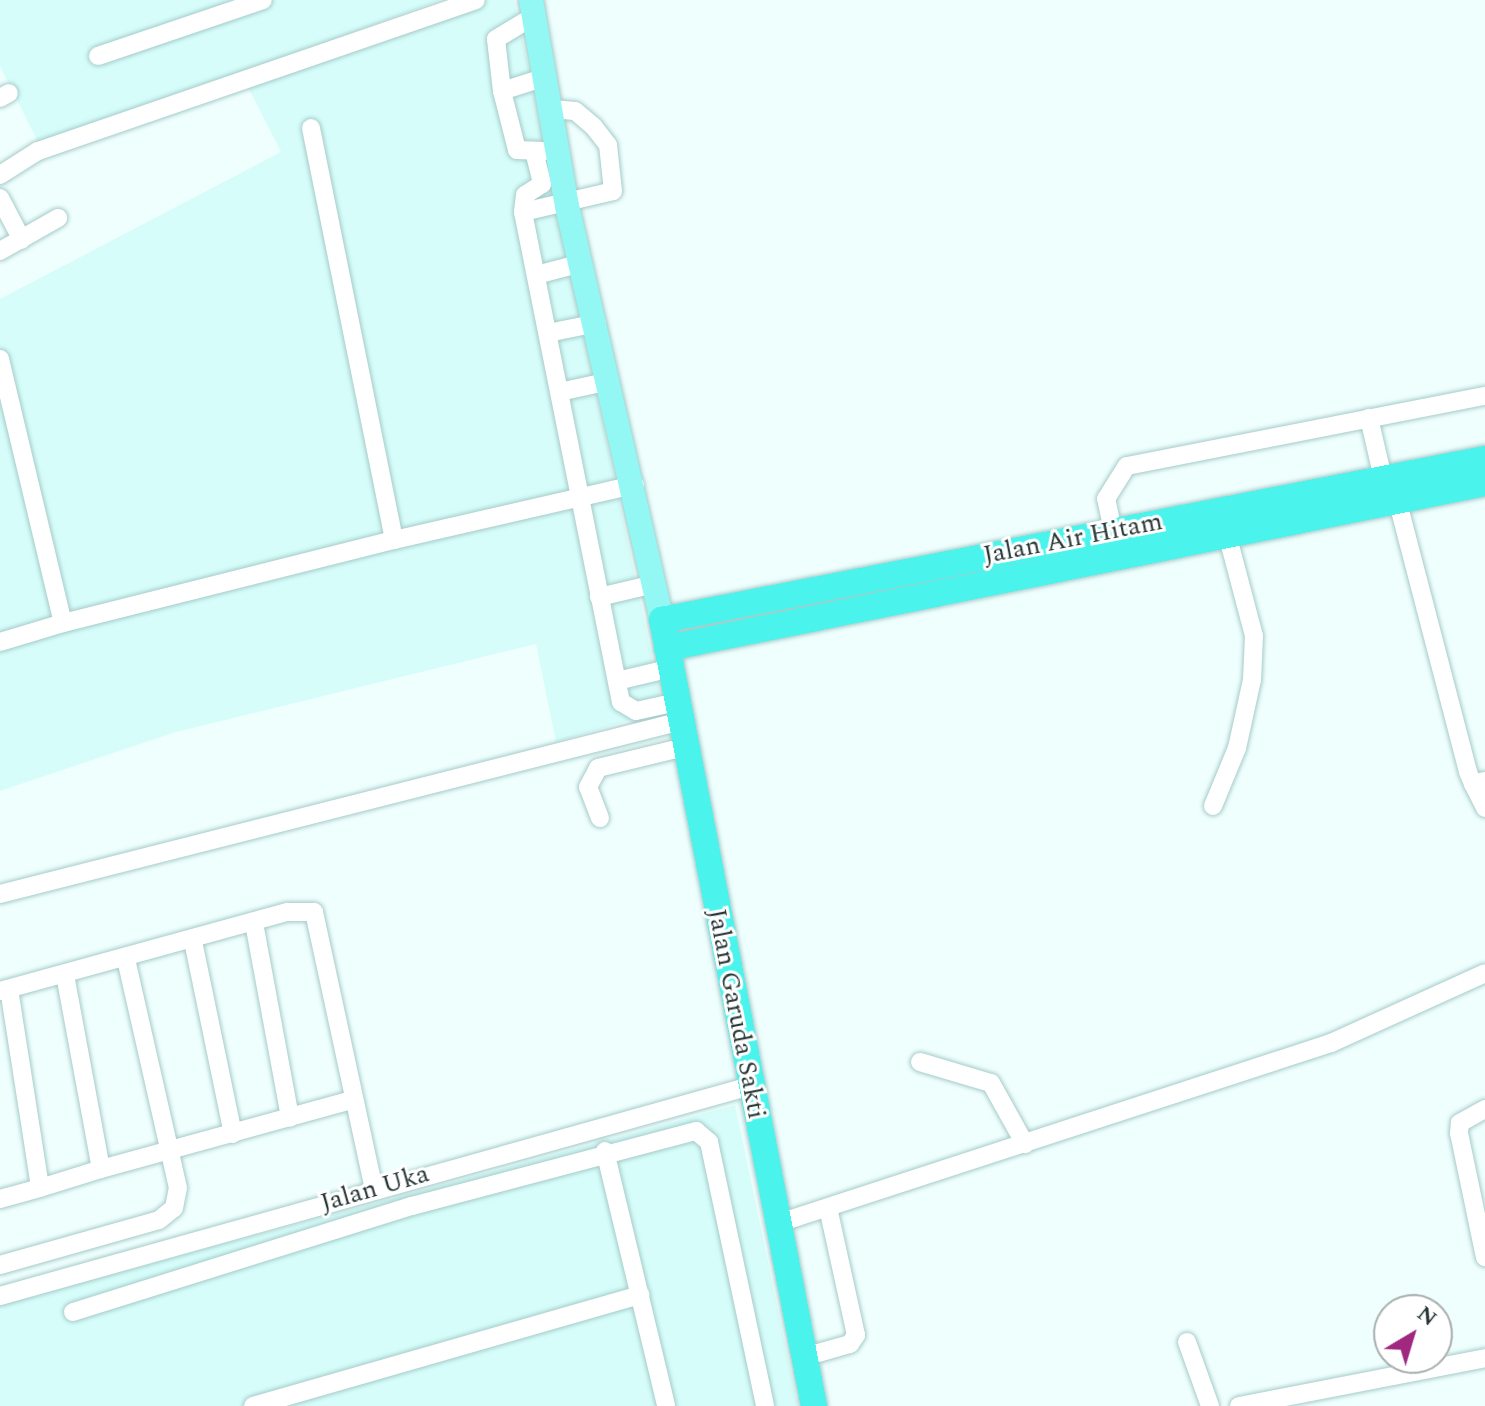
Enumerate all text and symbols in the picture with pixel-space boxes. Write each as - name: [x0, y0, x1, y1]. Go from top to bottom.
- street label: Jalan Air Hitam: [981, 506, 1165, 572]
- street label: Jalan Garuda Sakti: [700, 906, 772, 1122]
- street label: Jalan Uka: [317, 1159, 433, 1219]
- north arrow: [1373, 1294, 1453, 1374]
- text: N: [1410, 1298, 1444, 1335]

